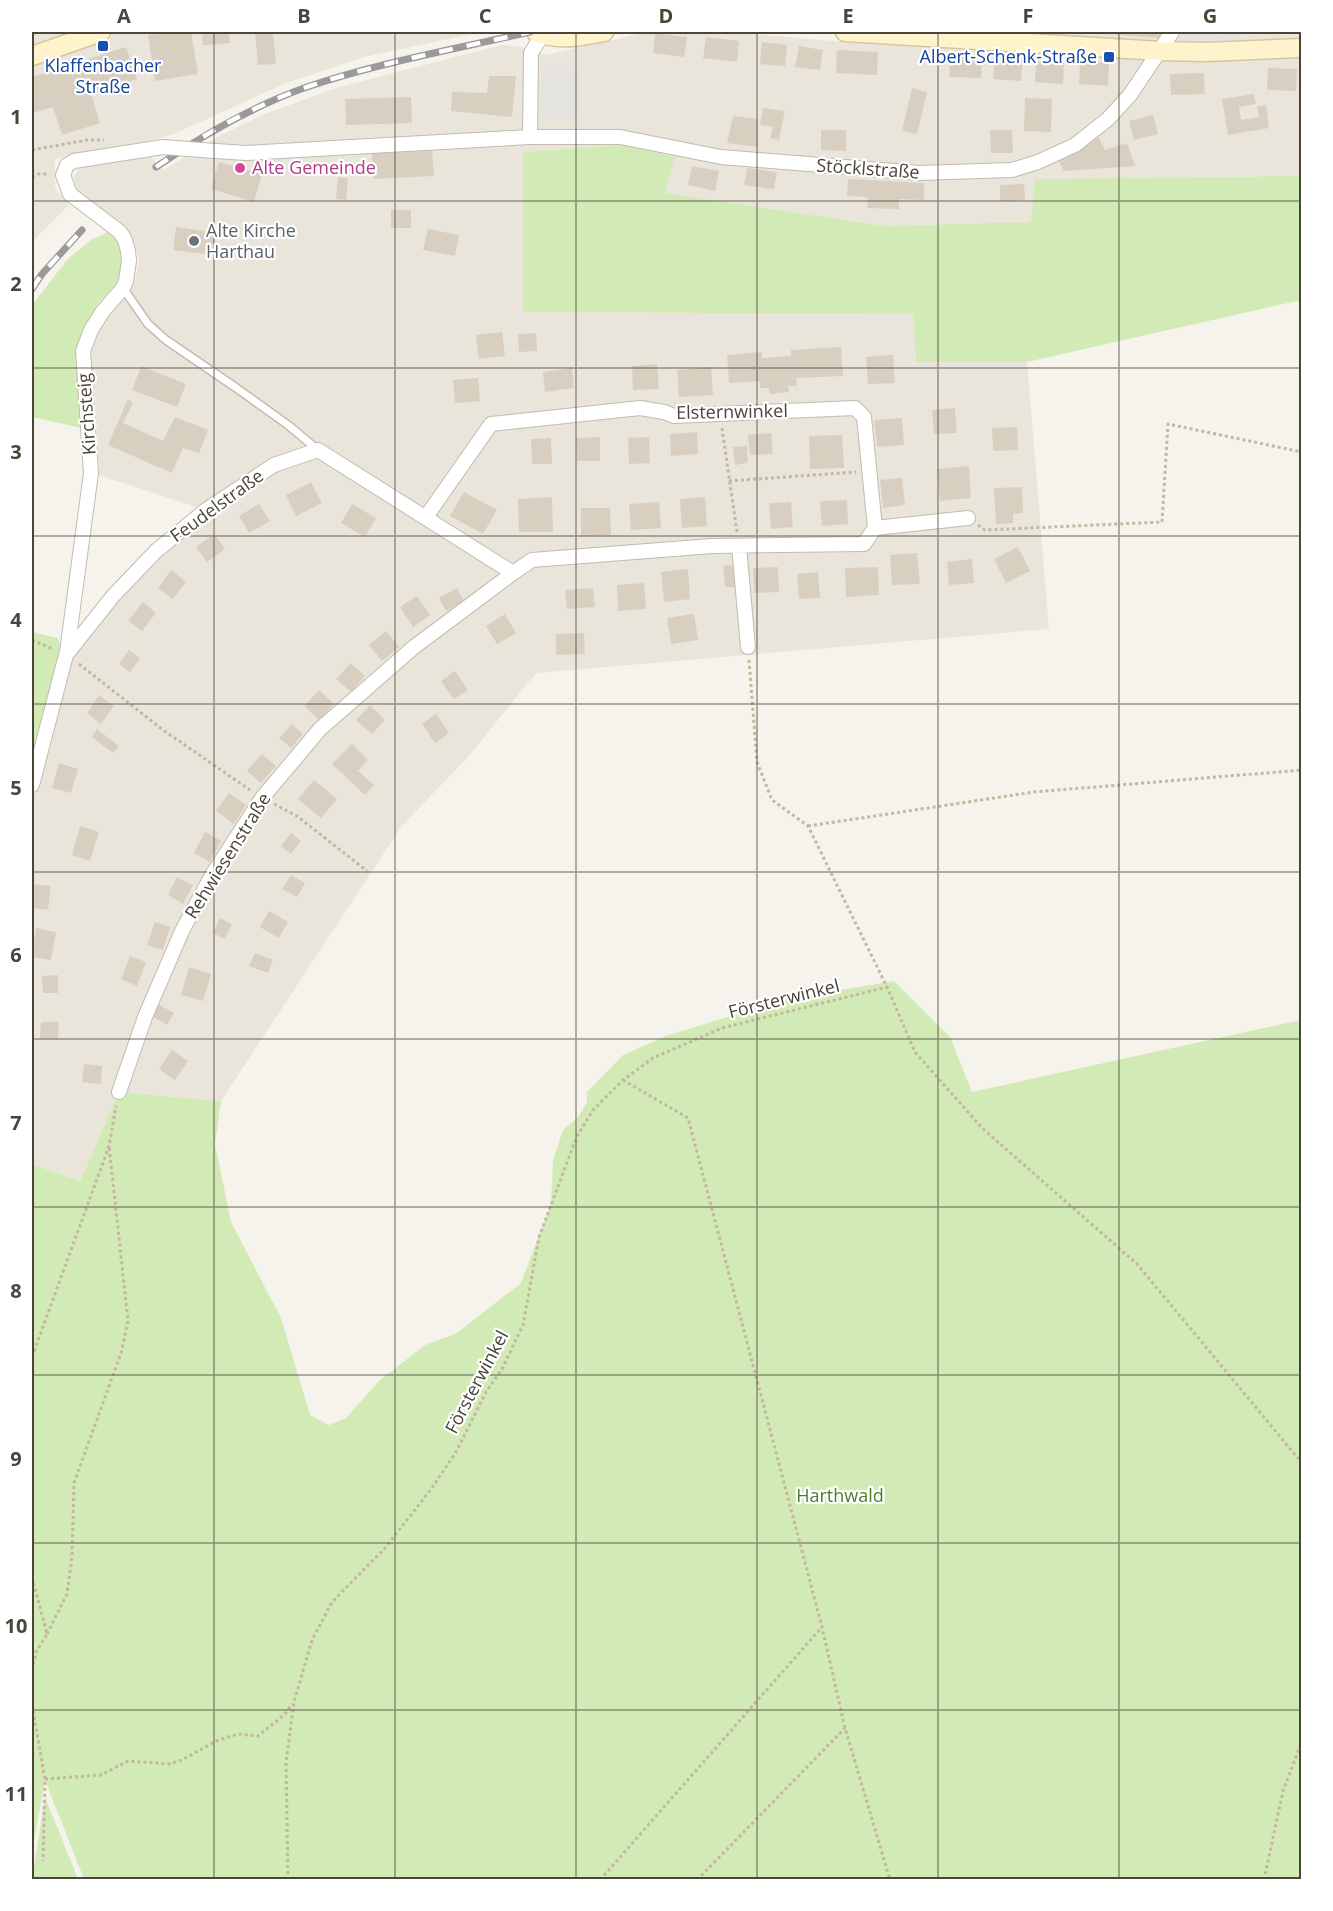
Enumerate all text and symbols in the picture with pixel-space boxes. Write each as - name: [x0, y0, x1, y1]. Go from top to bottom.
- text: A: [117, 2, 131, 29]
- text: B: [297, 2, 311, 29]
- text: C: [479, 2, 492, 29]
- text: D: [659, 2, 673, 29]
- text: E: [842, 2, 854, 29]
- text: F: [1023, 2, 1033, 29]
- text: G: [1203, 2, 1217, 29]
- marker: Klaffenbacher Straße: [96, 39, 110, 53]
- place label: Albert-Schenk-Straße: [920, 44, 1097, 68]
- marker: Albert-Schenk-Straße: [1102, 50, 1116, 64]
- place label: Klaffenbacher Straße: [45, 53, 162, 98]
- text: 1: [10, 103, 22, 130]
- street label: Stöcklstraße: [816, 152, 920, 184]
- place label: Alte Gemeinde: [252, 155, 376, 179]
- marker: Alte Gemeinde: [233, 161, 247, 175]
- place label: Alte Kirche Harthau: [206, 218, 296, 263]
- marker: Alte Kirche Harthau: [187, 234, 201, 248]
- text: 2: [10, 270, 22, 297]
- street label: Kirchsteig: [71, 372, 101, 456]
- street label: Elsternwinkel: [676, 398, 788, 424]
- text: 3: [10, 438, 22, 465]
- street label: Feudelstraße: [165, 463, 268, 547]
- text: 4: [10, 606, 22, 633]
- text: 5: [10, 774, 22, 801]
- street label: Rehwiesenstraße: [179, 788, 276, 923]
- text: 6: [10, 941, 22, 968]
- street label: Försterwinkel: [726, 973, 842, 1023]
- text: 7: [10, 1109, 22, 1136]
- text: 8: [10, 1277, 22, 1304]
- street label: Försterwinkel: [439, 1326, 513, 1437]
- text: 9: [10, 1445, 22, 1472]
- park label: Harthwald: [796, 1483, 884, 1507]
- text: 10: [5, 1612, 27, 1639]
- text: 11: [5, 1780, 27, 1807]

